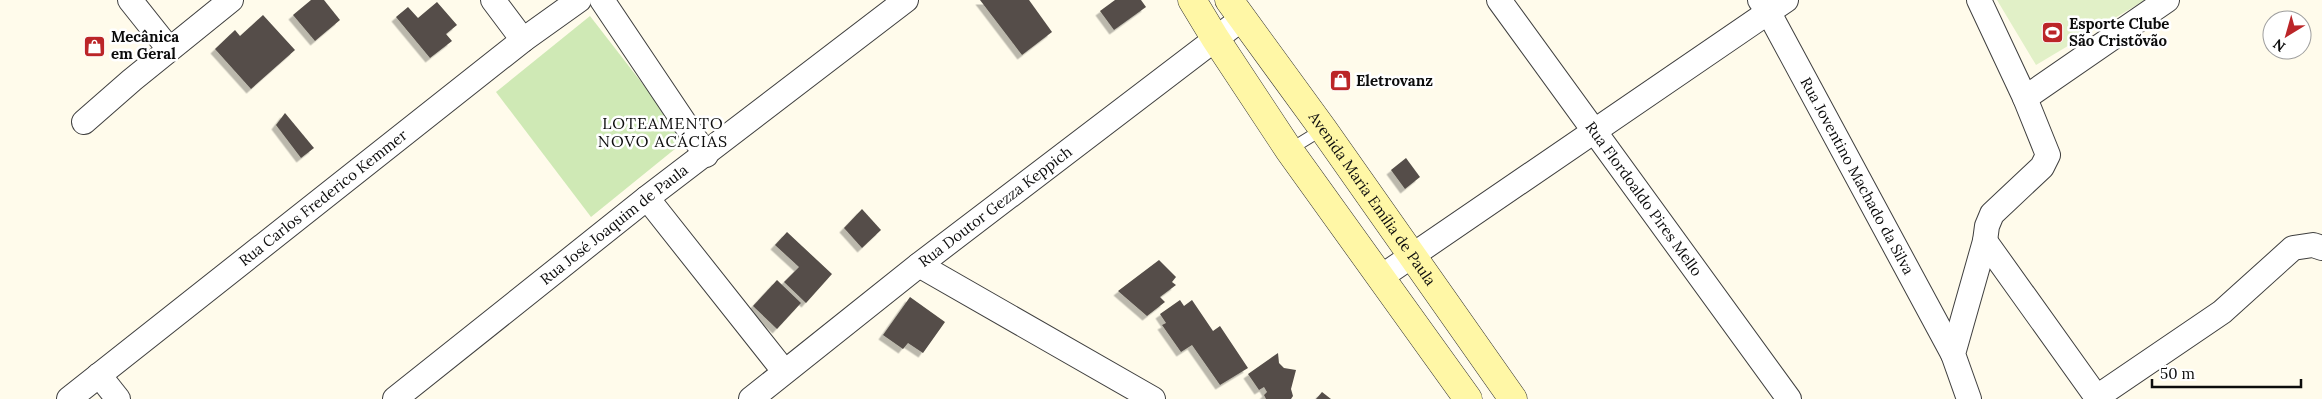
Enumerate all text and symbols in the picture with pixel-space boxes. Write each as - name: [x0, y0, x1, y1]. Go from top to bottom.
- north arrow: [2262, 10, 2312, 60]
- place label: Esporte Clube São Cristõvão: [2069, 14, 2169, 50]
- sports icon: Esporte Clube São Cristõvão: [2041, 21, 2065, 45]
- place label: Mecânica em Geral: [111, 27, 179, 63]
- shop icon: Mecânica em Geral: [83, 34, 107, 58]
- text: N: [2269, 35, 2289, 56]
- shop icon: Eletrovanz: [1328, 69, 1352, 93]
- place label: Eletrovanz: [1356, 71, 1433, 90]
- street label: Rua Joventino Machado da Silva: [1796, 74, 1918, 278]
- street label: Avenida Maria Emília de Paula: [1304, 107, 1440, 289]
- district label: LOTEAMENTO NOVO ACÁCIAS: [598, 113, 728, 151]
- street label: Rua Flordoaldo Pires Mello: [1582, 118, 1707, 280]
- street label: Rua Carlos Frederico Kemmer: [235, 125, 411, 270]
- street label: Rua Doutor Gezza Keppich: [915, 142, 1076, 271]
- street label: Rua José Joaquim de Paula: [536, 160, 692, 289]
- scale bar: [2152, 356, 2301, 388]
- text: 50 m: [2160, 364, 2195, 383]

